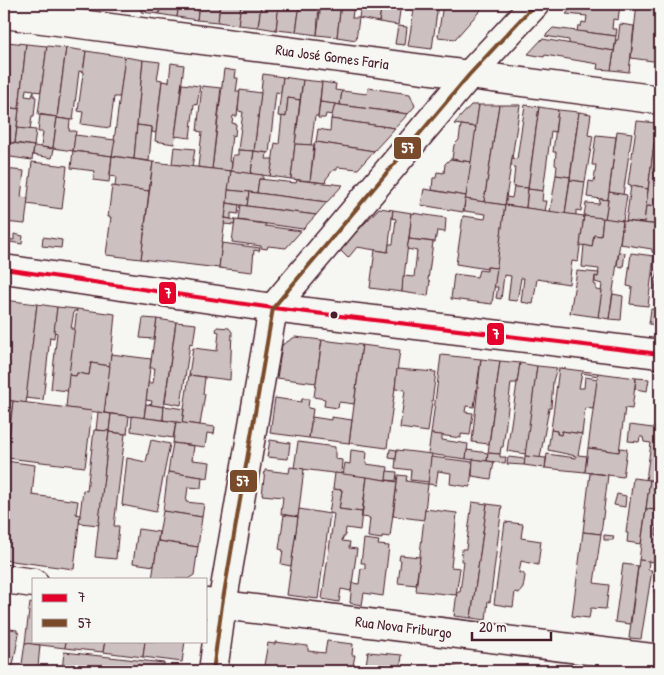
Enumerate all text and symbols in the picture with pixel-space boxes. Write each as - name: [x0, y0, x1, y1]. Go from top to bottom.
- street label: Rua José Gomes Faria: [274, 39, 390, 74]
- line badge: 57: [393, 136, 422, 160]
- text: 57: [402, 138, 414, 157]
- line badge: 7: [158, 281, 177, 305]
- text: 7: [164, 283, 172, 302]
- unlabelled marker: [329, 310, 339, 320]
- line badge: 7: [486, 322, 505, 346]
- text: 7: [492, 324, 500, 343]
- line badge: 57: [229, 469, 258, 493]
- text: 57: [237, 471, 249, 490]
- legend: [32, 578, 208, 642]
- text: 7: [78, 586, 85, 607]
- scale bar: [472, 610, 550, 642]
- street label: Rua Nova Friburgo: [354, 611, 453, 643]
- text: 57: [78, 612, 92, 633]
- text: 20 m: [479, 616, 506, 637]

